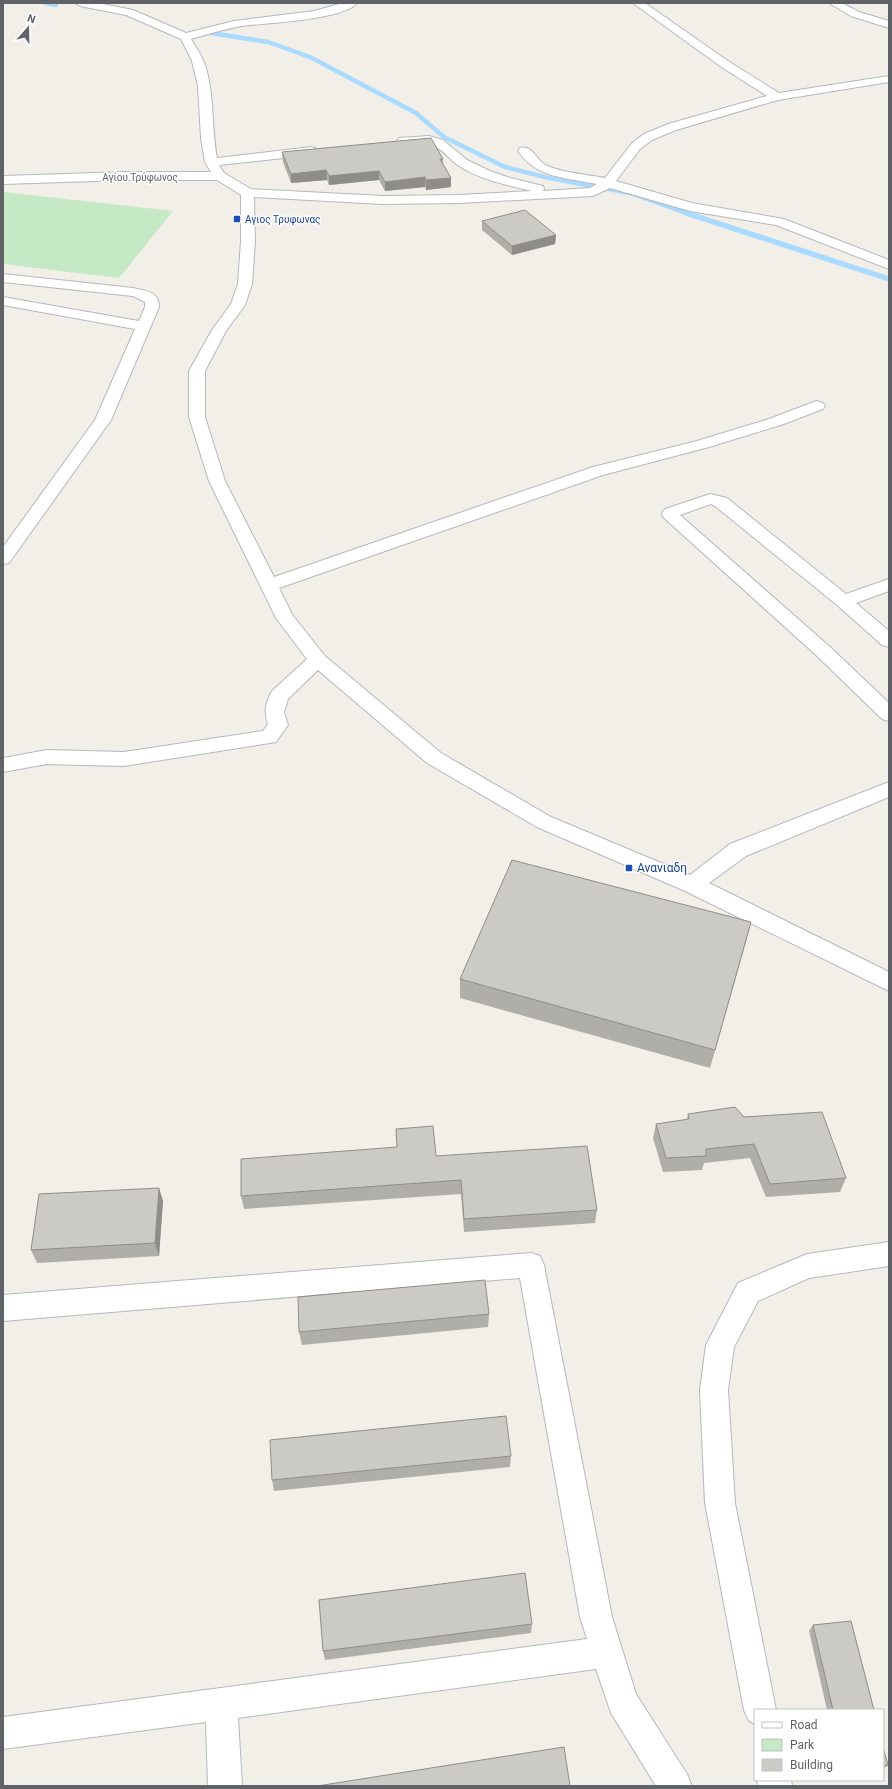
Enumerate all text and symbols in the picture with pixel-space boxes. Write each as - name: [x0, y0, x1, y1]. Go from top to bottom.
- north arrow: [8, 8, 48, 48]
- text: N: [25, 12, 37, 27]
- street label: Αγίου Τρύφωνος: [102, 172, 178, 184]
- marker: Αγιος Τρυφωνας: [232, 214, 242, 224]
- place label: Αγιος Τρυφωνας: [245, 214, 320, 226]
- place label: Ανανιαδη: [637, 861, 687, 875]
- marker: Ανανιαδη: [624, 863, 634, 873]
- legend: [754, 1709, 884, 1781]
- text: Road: [790, 1718, 818, 1732]
- text: Park: [790, 1738, 815, 1752]
- text: Building: [790, 1758, 833, 1772]

